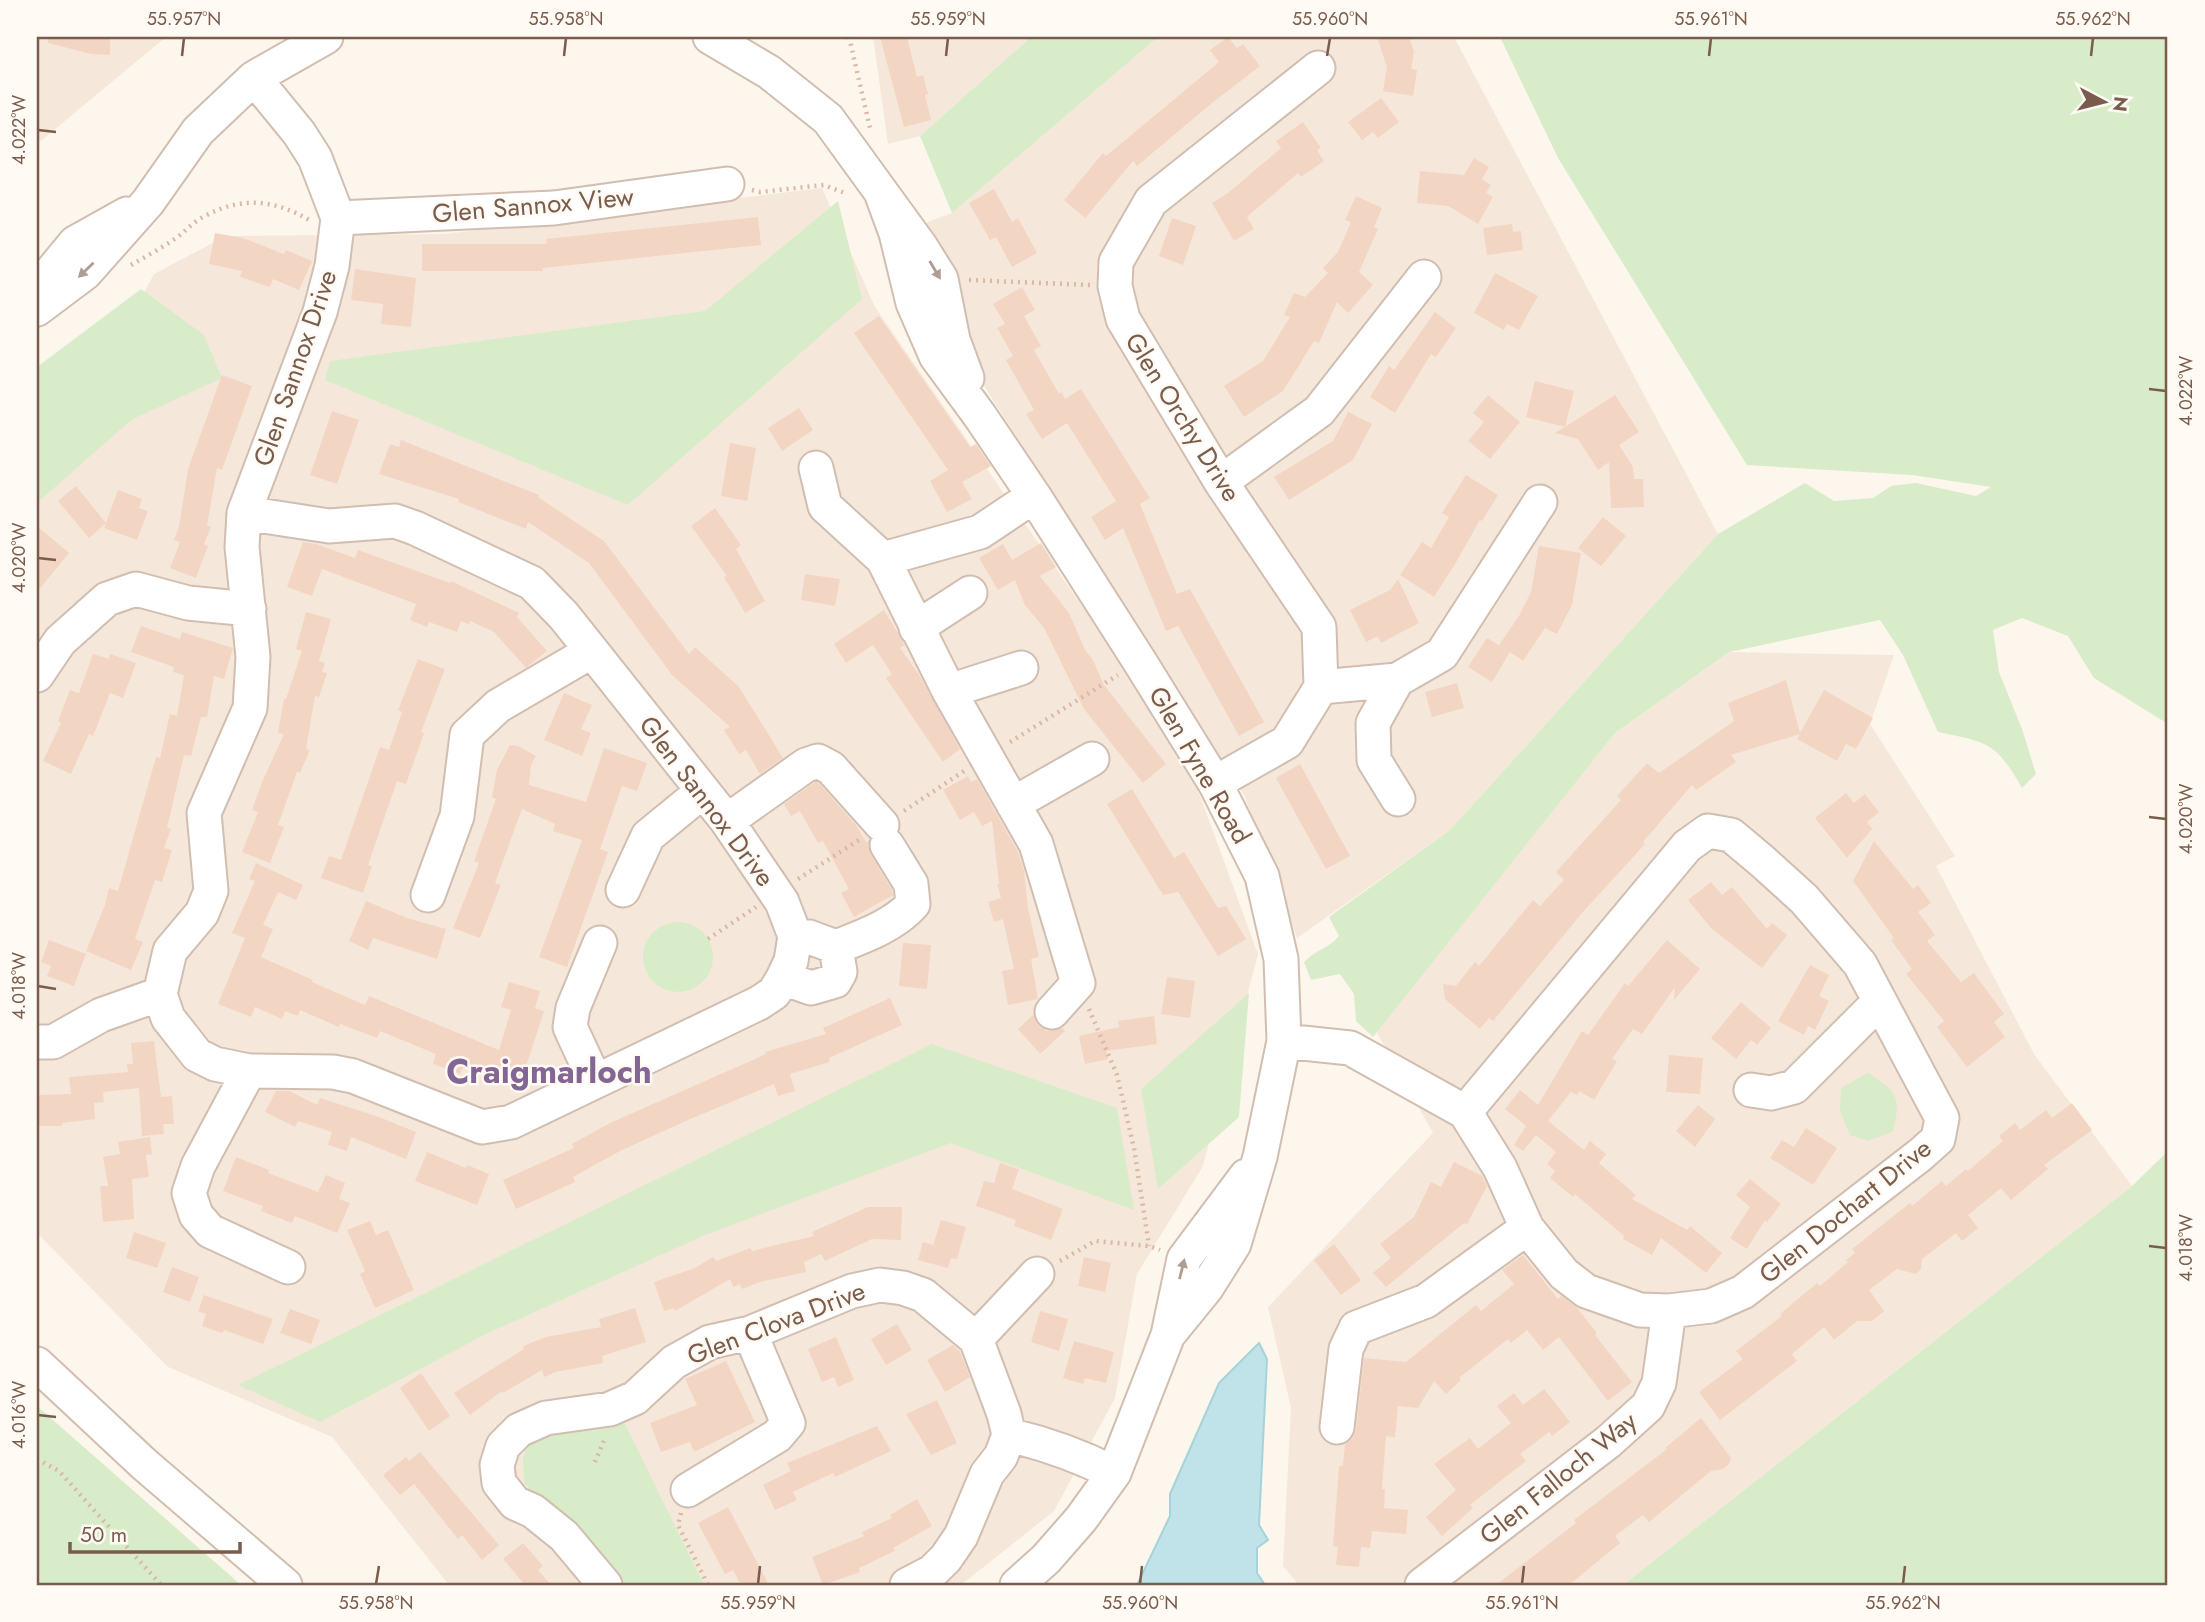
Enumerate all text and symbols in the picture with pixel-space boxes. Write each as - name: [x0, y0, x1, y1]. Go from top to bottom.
- text: 55.957°N: [147, 6, 221, 32]
- text: 55.958°N: [528, 6, 604, 32]
- text: 55.959°N: [910, 6, 986, 32]
- text: 55.960°N: [1292, 6, 1368, 32]
- text: 55.961°N: [1674, 6, 1748, 32]
- text: 55.962°N: [2055, 6, 2131, 32]
- north arrow: [2068, 66, 2138, 136]
- text: 4.022°W: [6, 95, 32, 165]
- text: N: [2106, 95, 2135, 113]
- street label: Glen Sannox View: [431, 177, 636, 233]
- one-way arrow: [929, 261, 941, 280]
- one-way arrow: [77, 262, 94, 279]
- street label: Glen Sannox Drive: [244, 265, 346, 471]
- street label: Glen Orchy Drive: [1116, 325, 1250, 509]
- text: 4.022°W: [2173, 356, 2199, 426]
- text: 4.020°W: [6, 523, 32, 593]
- street label: Glen Fyne Road: [1139, 679, 1261, 851]
- street label: Glen Sannox Drive: [630, 708, 784, 894]
- text: 4.020°W: [2173, 784, 2199, 854]
- text: 4.018°W: [6, 952, 32, 1020]
- district label: Craigmarloch: [446, 1048, 652, 1095]
- street label: Glen Dochart Drive: [1751, 1129, 1939, 1293]
- text: 4.018°W: [2173, 1214, 2199, 1282]
- one-way arrow: [1177, 1258, 1188, 1280]
- street label: Glen Clova Drive: [681, 1272, 871, 1374]
- text: 4.016°W: [6, 1381, 32, 1449]
- street label: Glen Falloch Way: [1471, 1402, 1645, 1553]
- scale bar: [70, 1510, 240, 1554]
- text: 50 m: [80, 1520, 127, 1550]
- text: 55.958°N: [338, 1590, 414, 1616]
- text: 55.959°N: [720, 1590, 796, 1616]
- text: 55.960°N: [1102, 1590, 1178, 1616]
- text: 55.961°N: [1485, 1590, 1559, 1616]
- text: 55.962°N: [1865, 1590, 1941, 1616]

